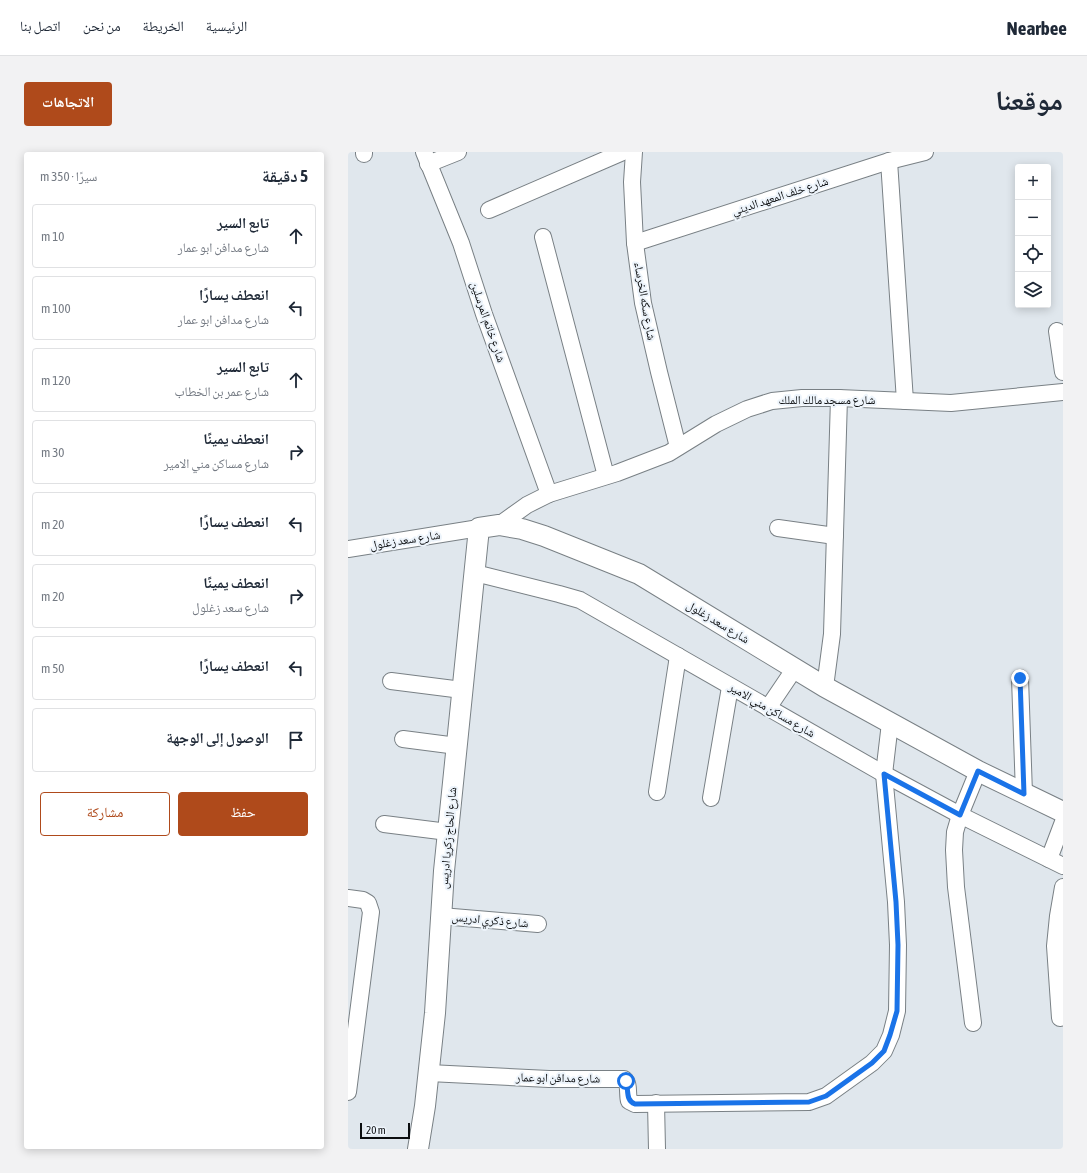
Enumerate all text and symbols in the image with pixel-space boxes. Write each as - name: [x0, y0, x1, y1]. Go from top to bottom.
- text: Nearbee: [1007, 17, 1067, 39]
- text: اتصل بنا: [20, 18, 61, 34]
- text: من نحن: [83, 18, 121, 34]
- text: الخريطة: [143, 18, 184, 34]
- text: الرئيسية: [206, 18, 247, 34]
- button: الاتجاهات: [24, 82, 112, 126]
- text: موقعنا: [995, 84, 1063, 116]
- map controls: [1015, 164, 1051, 308]
- button: +: [1015, 164, 1051, 200]
- text: 5 دقيقة: [262, 166, 308, 186]
- text: سيرًا · 350 m: [40, 169, 97, 184]
- street label: شارع خلف المعهد الديني: [730, 174, 831, 221]
- button: −: [1015, 200, 1051, 236]
- text: تابع السير: [217, 214, 269, 231]
- icon: ahead: [285, 225, 307, 247]
- text: 10 m: [41, 229, 64, 244]
- button: locate: [1015, 236, 1051, 272]
- text: شارع مدافن ابو عمار: [178, 240, 269, 255]
- street label: شارع سكه الخرساء: [630, 261, 659, 342]
- button: layers: [1015, 272, 1051, 308]
- street label: شارع خاتم المرسلين: [467, 280, 508, 365]
- text: انعطف يسارًا: [199, 286, 269, 303]
- icon: left: [285, 297, 307, 319]
- text: 100 m: [41, 301, 71, 316]
- text: شارع مدافن ابو عمار: [178, 312, 269, 327]
- text: تابع السير: [217, 358, 269, 375]
- icon: ahead: [285, 369, 307, 391]
- text: 120 m: [41, 373, 71, 388]
- text: شارع عمر بن الخطاب: [175, 384, 269, 399]
- street label: شارع مسجد مالك الملك: [779, 393, 876, 408]
- text: انعطف يمينًا: [203, 430, 269, 447]
- icon: right: [285, 441, 307, 463]
- text: 30 m: [41, 445, 64, 460]
- text: شارع مساكن مني الامير: [164, 456, 269, 471]
- text: انعطف يسارًا: [199, 513, 269, 530]
- icon: left: [285, 513, 307, 535]
- text: 20 m: [41, 517, 64, 532]
- street label: شارع سعد زغلول: [369, 528, 441, 553]
- text: انعطف يمينًا: [203, 574, 269, 591]
- icon: right: [285, 585, 307, 607]
- text: 20 m: [41, 589, 64, 604]
- street label: شارع سعد زغلول: [683, 598, 752, 647]
- text: شارع سعد زغلول: [192, 600, 269, 615]
- text: انعطف يسارًا: [199, 657, 269, 674]
- icon: left: [285, 657, 307, 679]
- text: 50 m: [41, 661, 64, 676]
- route end: [1011, 669, 1029, 687]
- street label: شارع مساكن مني الامير: [724, 679, 818, 743]
- text: الوصول إلى الوجهة: [166, 729, 269, 746]
- icon: arrive: [285, 729, 307, 751]
- street label: شارع الحاج زكريا ادريس: [437, 786, 460, 890]
- button: مشاركة: [40, 792, 170, 836]
- button: حفظ: [178, 792, 308, 836]
- street label: شارع ذكري ادريس: [451, 910, 529, 933]
- street label: شارع مدافن ابو عمار: [515, 1070, 600, 1087]
- route start: [617, 1072, 635, 1090]
- scale bar: [360, 1121, 410, 1140]
- text: 20 m: [366, 1124, 386, 1136]

